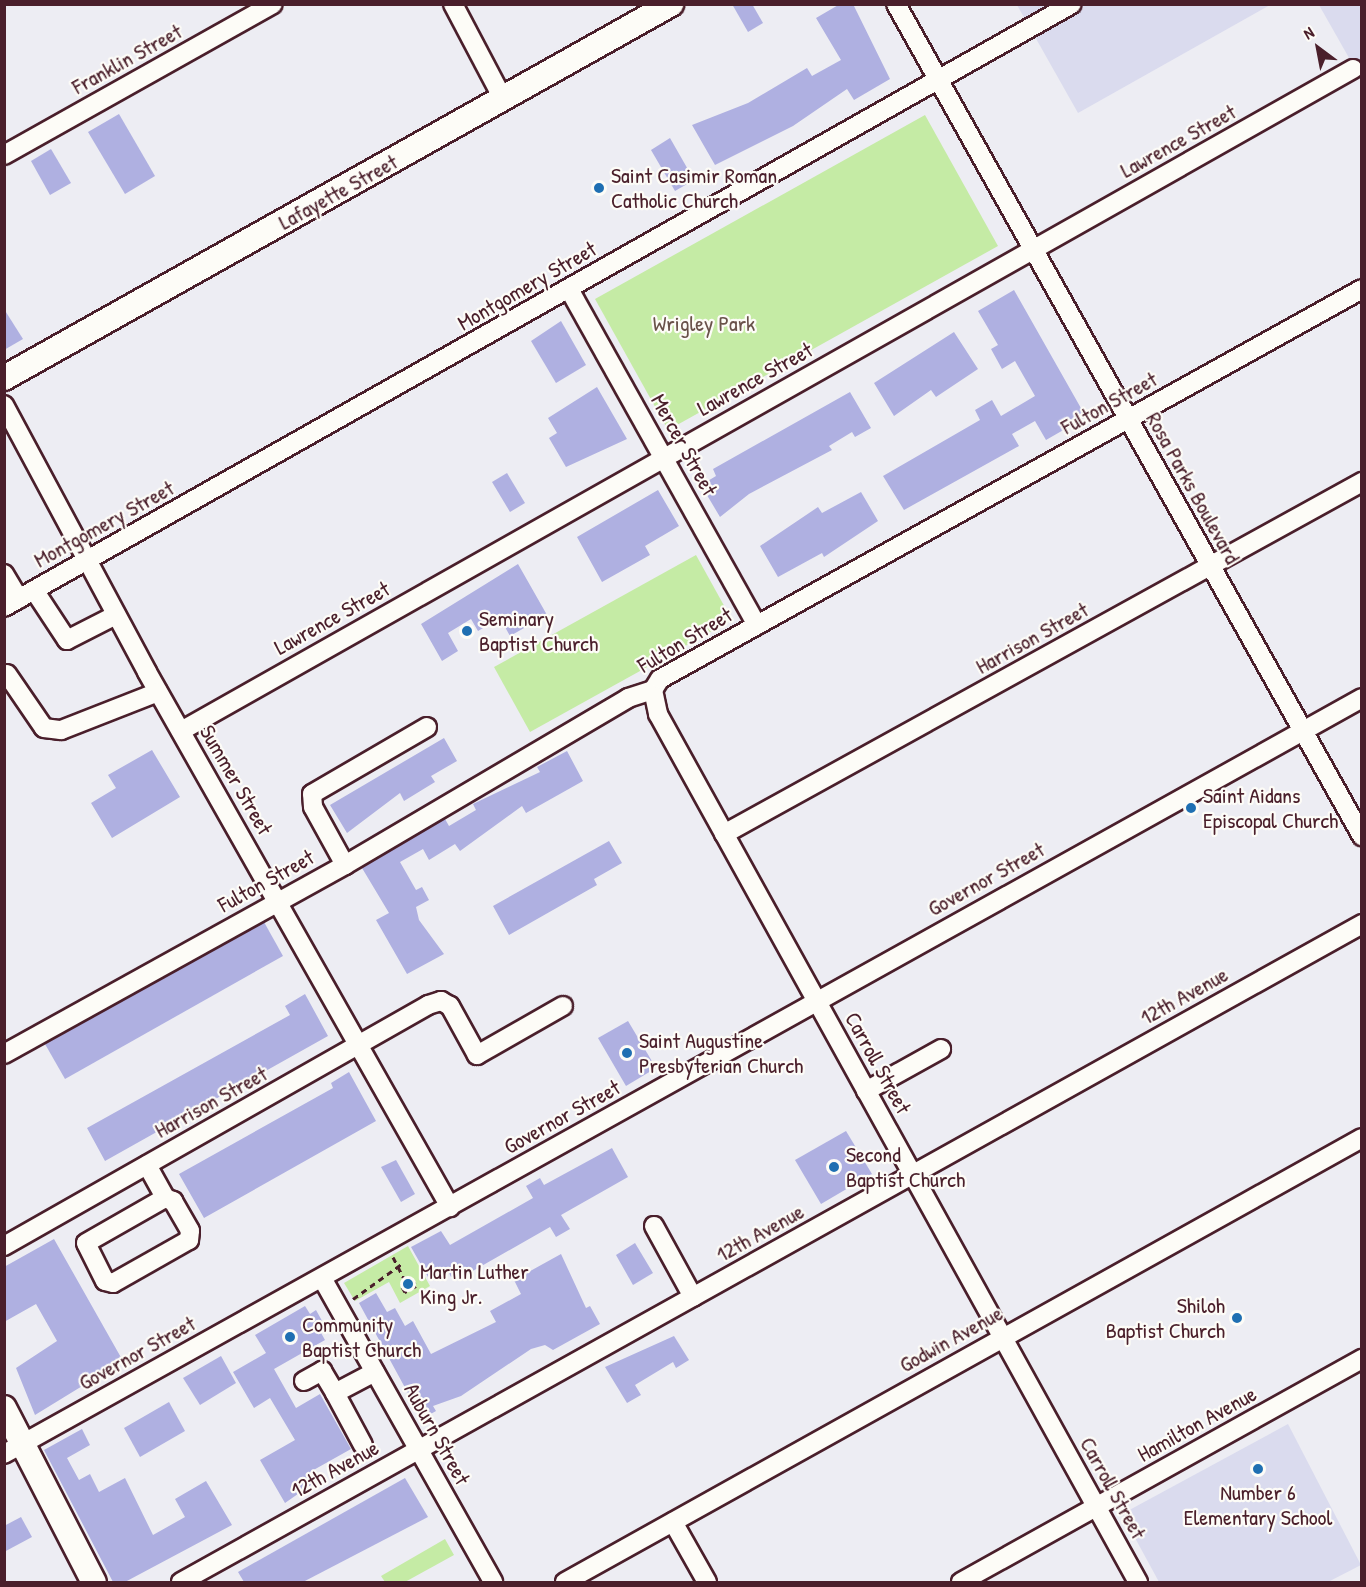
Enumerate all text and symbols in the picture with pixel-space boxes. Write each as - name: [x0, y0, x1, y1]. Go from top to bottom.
- street label: Franklin Street: [68, 18, 186, 100]
- north arrow: [1288, 18, 1348, 78]
- text: N: [1299, 21, 1318, 44]
- street label: Lawrence Street: [1116, 98, 1240, 184]
- street label: Lafayette Street: [274, 149, 402, 235]
- place label: Saint Casimir Roman Catholic Church: [611, 162, 777, 214]
- marker: Saint Casimir Roman Catholic Church: [592, 181, 606, 195]
- street label: Montgomery Street: [453, 236, 601, 336]
- park label: Wrigley Park: [653, 311, 755, 337]
- street label: Lawrence Street: [693, 336, 817, 422]
- street label: Fulton Street: [1056, 366, 1162, 440]
- street label: Mercer Street: [645, 389, 723, 501]
- street label: Rosa Parks Boulevard: [1140, 408, 1246, 568]
- street label: Montgomery Street: [29, 475, 179, 573]
- street label: Lawrence Street: [270, 575, 394, 661]
- street label: Harrison Street: [971, 596, 1093, 680]
- street label: Fulton Street: [633, 602, 737, 678]
- place label: Seminary Baptist Church: [479, 605, 598, 656]
- marker: Seminary Baptist Church: [460, 624, 474, 638]
- street label: Summer Street: [194, 720, 278, 840]
- place label: Saint Aidans Episcopal Church: [1203, 782, 1338, 834]
- marker: Saint Aidans Episcopal Church: [1184, 801, 1198, 815]
- street label: Governor Street: [923, 836, 1049, 922]
- street label: Fulton Street: [213, 844, 319, 918]
- street label: 12th Avenue: [1136, 961, 1232, 1031]
- street label: Carroll Street: [839, 1008, 917, 1118]
- place label: Saint Augustine Presbyterian Church: [639, 1027, 803, 1078]
- marker: Saint Augustine Presbyterian Church: [620, 1046, 634, 1060]
- street label: Harrison Street: [150, 1060, 272, 1144]
- street label: Governor Street: [499, 1074, 625, 1160]
- place label: Second Baptist Church: [846, 1141, 965, 1192]
- marker: Second Baptist Church: [827, 1160, 841, 1174]
- street label: 12th Avenue: [712, 1198, 808, 1268]
- place label: Martin Luther King Jr.: [420, 1258, 529, 1310]
- marker: Martin Luther King Jr.: [401, 1277, 415, 1291]
- place label: Shiloh Baptist Church: [1106, 1292, 1225, 1344]
- street label: Godwin Avenue: [895, 1300, 1007, 1378]
- street label: Governor Street: [74, 1310, 200, 1396]
- place label: Community Baptist Church: [302, 1311, 421, 1362]
- marker: Shiloh Baptist Church: [1230, 1311, 1244, 1325]
- marker: Community Baptist Church: [283, 1330, 297, 1344]
- street label: Auburn Street: [398, 1379, 476, 1489]
- street label: Hamilton Avenue: [1133, 1380, 1261, 1468]
- street label: Carroll Street: [1074, 1433, 1152, 1543]
- street label: 12th Avenue: [287, 1434, 383, 1504]
- marker: Number 6 Elementary School: [1251, 1462, 1265, 1476]
- place label: Number 6 Elementary School: [1184, 1479, 1332, 1530]

